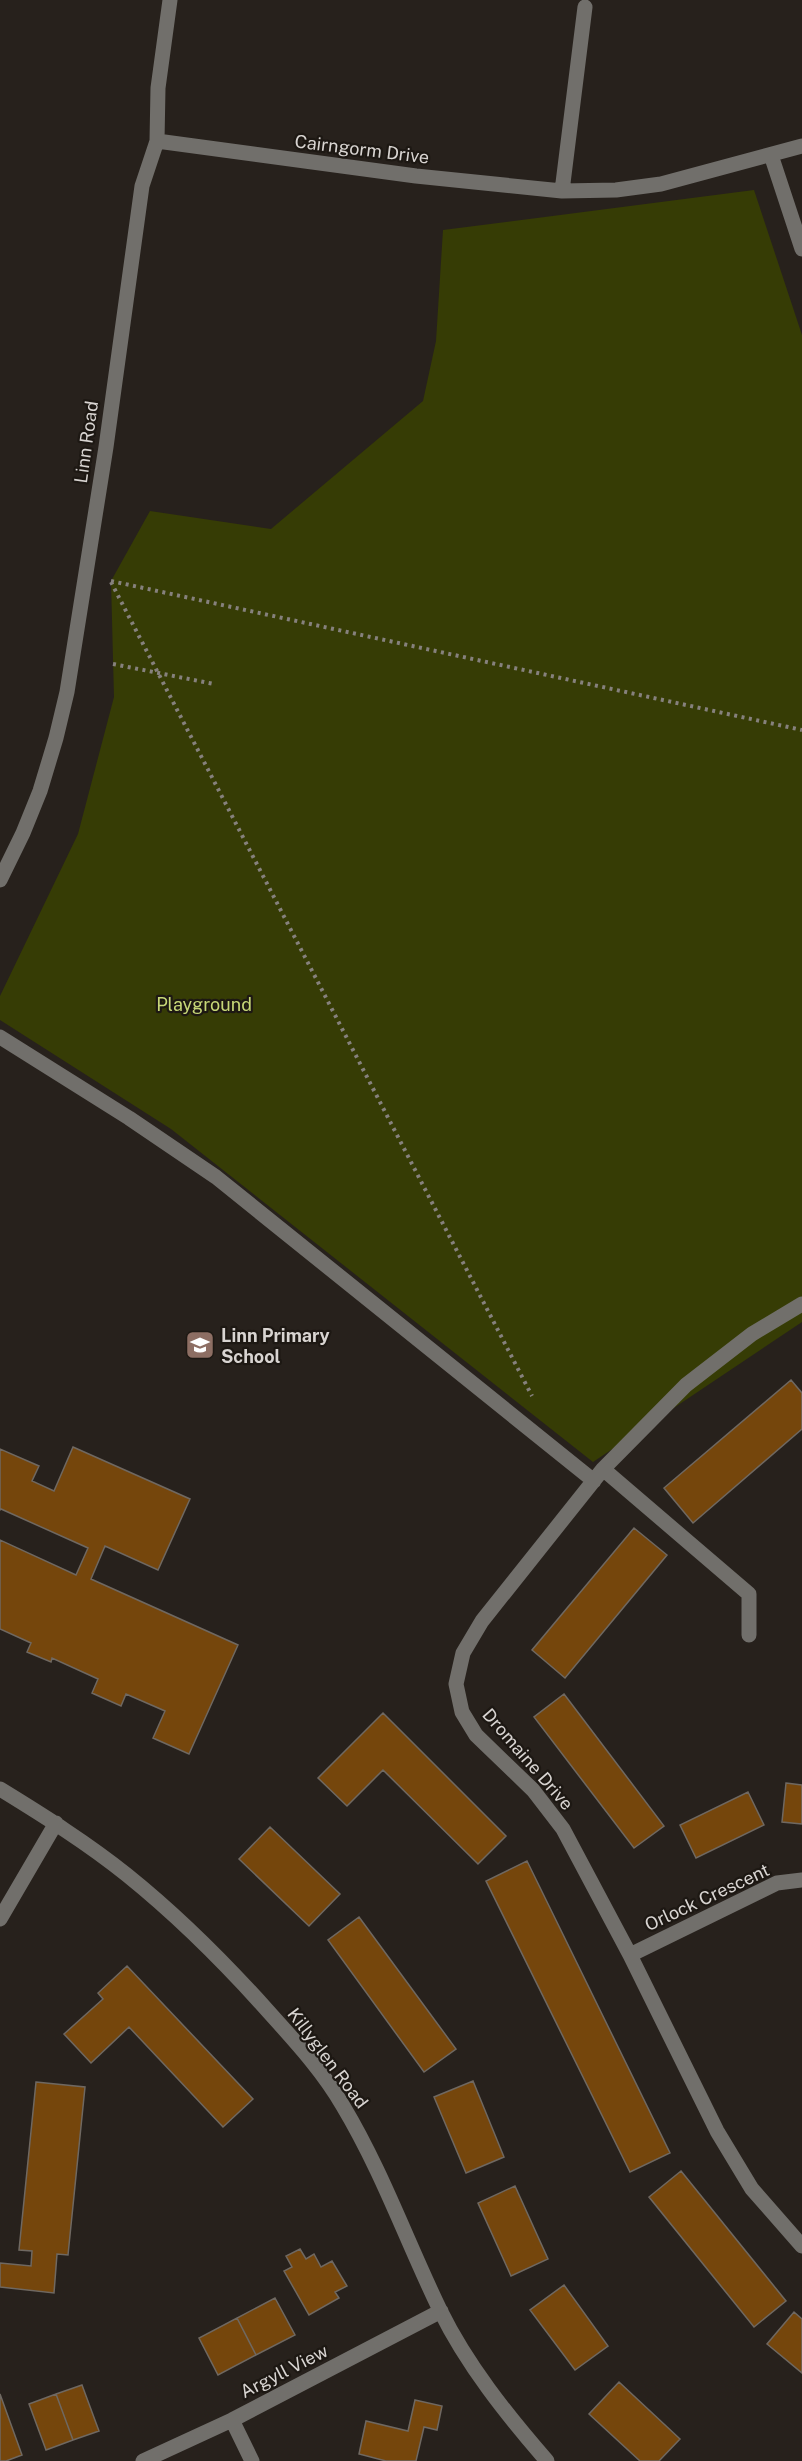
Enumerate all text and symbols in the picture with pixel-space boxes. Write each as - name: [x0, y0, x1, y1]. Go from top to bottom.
- street label: Cairngorm Drive: [294, 130, 430, 168]
- street label: Linn Road: [70, 400, 102, 484]
- park label: Playground: [156, 994, 252, 1015]
- place label: Linn Primary School: [221, 1325, 330, 1367]
- school or university icon: Linn Primary School: [184, 1329, 216, 1361]
- street label: Dromaine Drive: [478, 1704, 578, 1814]
- street label: Orlock Crescent: [641, 1859, 773, 1935]
- street label: Killyglen Road: [283, 2004, 373, 2112]
- street label: Argyll View: [237, 2340, 331, 2402]

